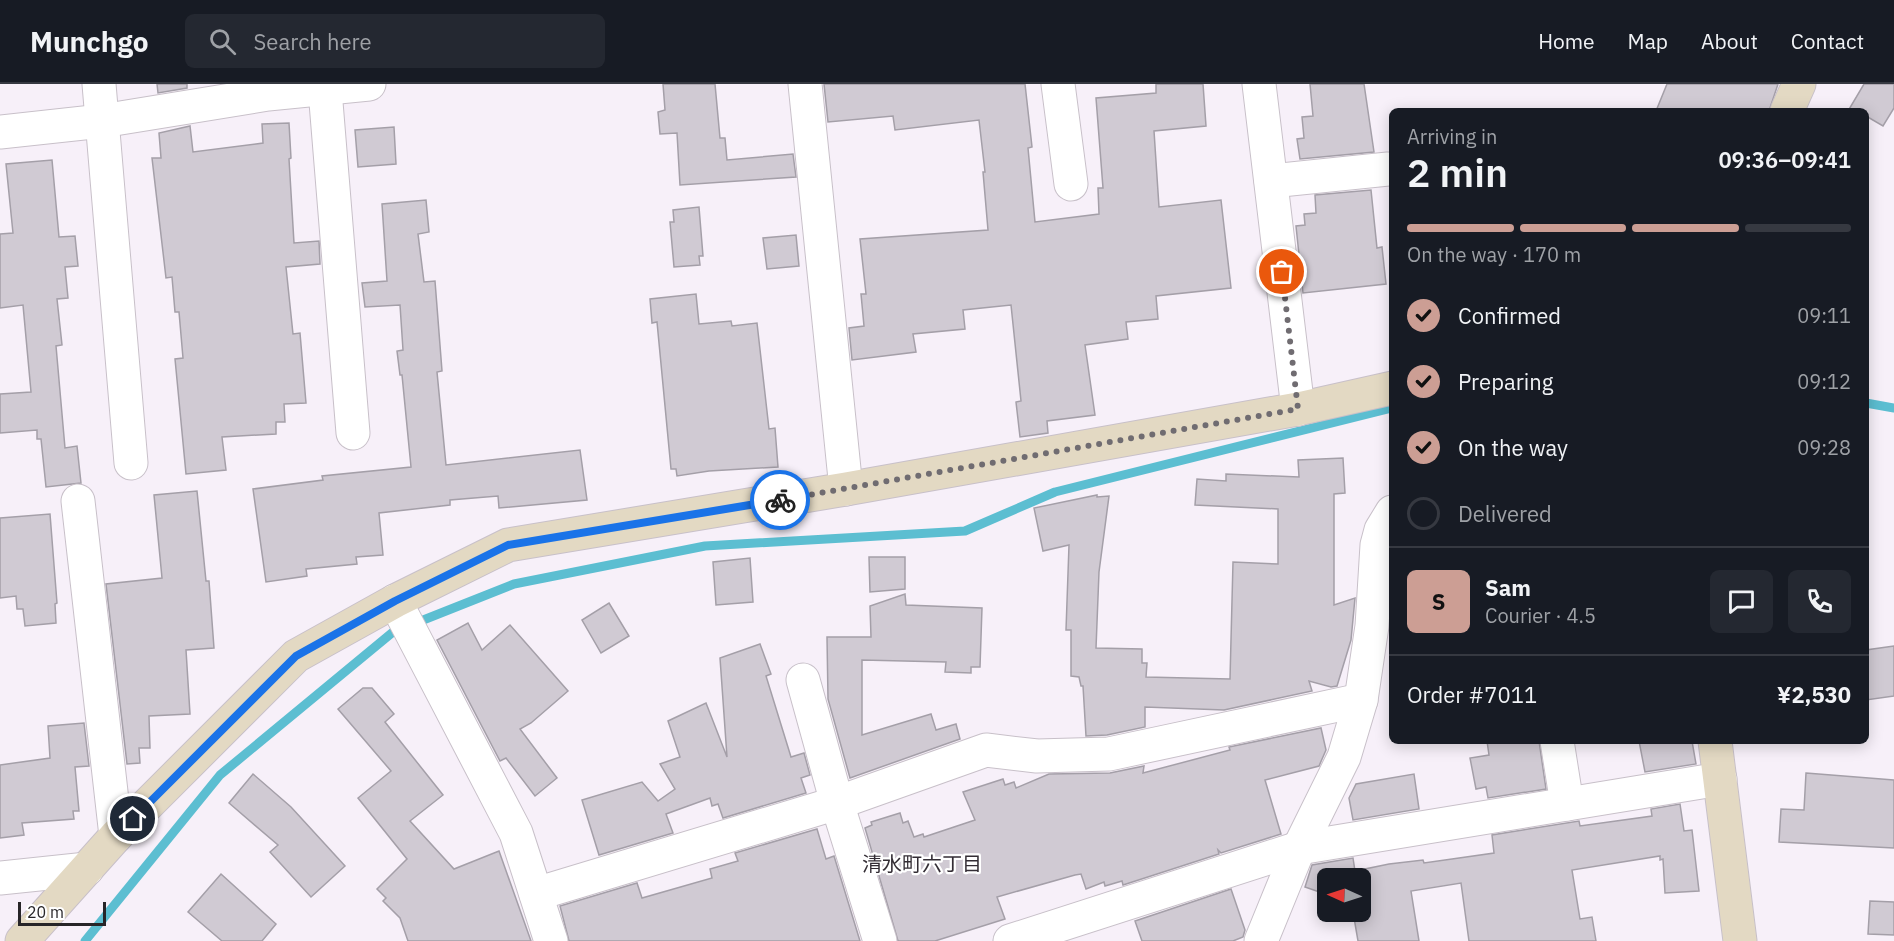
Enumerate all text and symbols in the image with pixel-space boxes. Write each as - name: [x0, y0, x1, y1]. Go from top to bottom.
- search box: [185, 14, 605, 68]
- text: Munchgo: [30, 23, 149, 60]
- icon: search: [206, 25, 239, 58]
- text: Search here: [254, 27, 372, 56]
- text: Home: [1538, 27, 1595, 55]
- text: Map: [1628, 27, 1668, 55]
- text: About: [1701, 27, 1758, 55]
- text: Contact: [1791, 27, 1864, 55]
- text: Arriving in: [1407, 123, 1497, 150]
- text: 09:36–09:41: [1718, 145, 1851, 174]
- text: 2 min: [1407, 147, 1508, 198]
- text: On the way · 170 m: [1407, 241, 1581, 268]
- pin: [1256, 246, 1307, 297]
- icon: bag: [1265, 255, 1298, 288]
- icon: check: [1407, 299, 1440, 332]
- text: Confirmed: [1458, 301, 1561, 330]
- text: 09:11: [1797, 302, 1851, 329]
- icon: check: [1407, 365, 1440, 398]
- text: Preparing: [1458, 367, 1553, 396]
- text: 09:12: [1797, 368, 1851, 395]
- icon: check: [1407, 431, 1440, 464]
- text: On the way: [1458, 433, 1568, 462]
- text: 09:28: [1797, 434, 1851, 461]
- courier: [750, 470, 810, 530]
- icon: bike: [764, 484, 797, 517]
- text: Delivered: [1458, 499, 1552, 528]
- button: chat: [1710, 570, 1773, 633]
- button: phone: [1788, 570, 1851, 633]
- text: Sam: [1485, 573, 1531, 602]
- text: S: [1432, 587, 1445, 616]
- text: Courier · 4.5: [1485, 602, 1596, 629]
- text: Order #7011: [1407, 680, 1537, 709]
- text: ¥2,530: [1777, 680, 1851, 709]
- pin: [107, 793, 158, 844]
- icon: home: [116, 802, 149, 835]
- district label: 清水町六丁目: [862, 850, 982, 877]
- north arrow: [1317, 868, 1371, 922]
- map controls: [1317, 868, 1371, 922]
- scale bar: [18, 899, 106, 926]
- text: 20 m: [27, 902, 64, 922]

